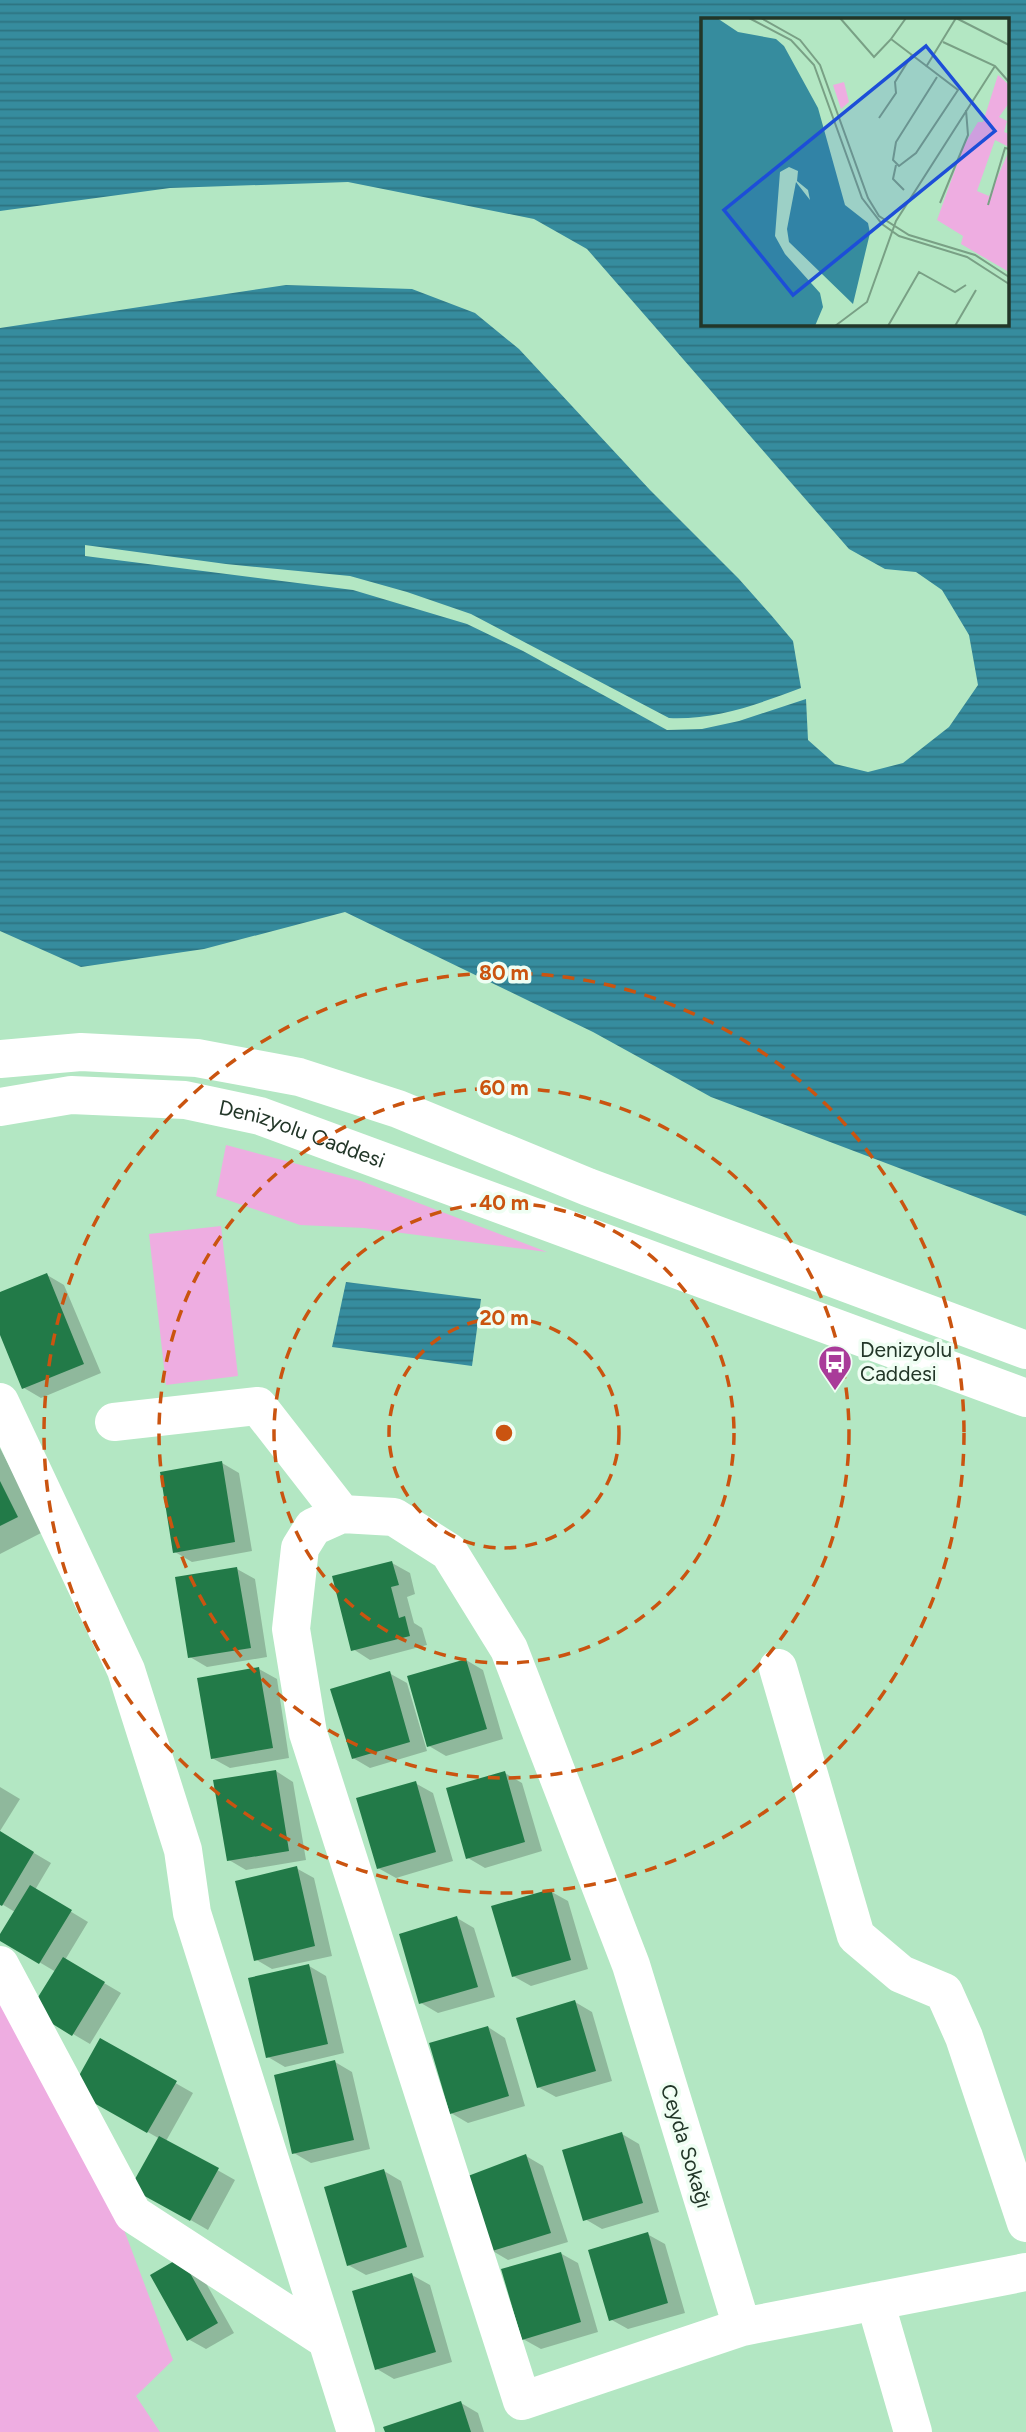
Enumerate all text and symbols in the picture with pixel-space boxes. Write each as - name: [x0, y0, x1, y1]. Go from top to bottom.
- inset map: [701, 18, 1009, 326]
- text: 80 m: [479, 960, 529, 985]
- text: 60 m: [479, 1075, 529, 1100]
- street label: Denizyolu Caddesi: [217, 1095, 389, 1173]
- text: 40 m: [479, 1190, 529, 1215]
- text: 20 m: [479, 1305, 529, 1330]
- place label: Denizyolu Caddesi: [860, 1337, 952, 1386]
- bus stop icon: Denizyolu Caddesi: [816, 1343, 854, 1392]
- centre of rings: [492, 1421, 516, 1445]
- street label: Ceyda Sokağı: [656, 2081, 717, 2211]

